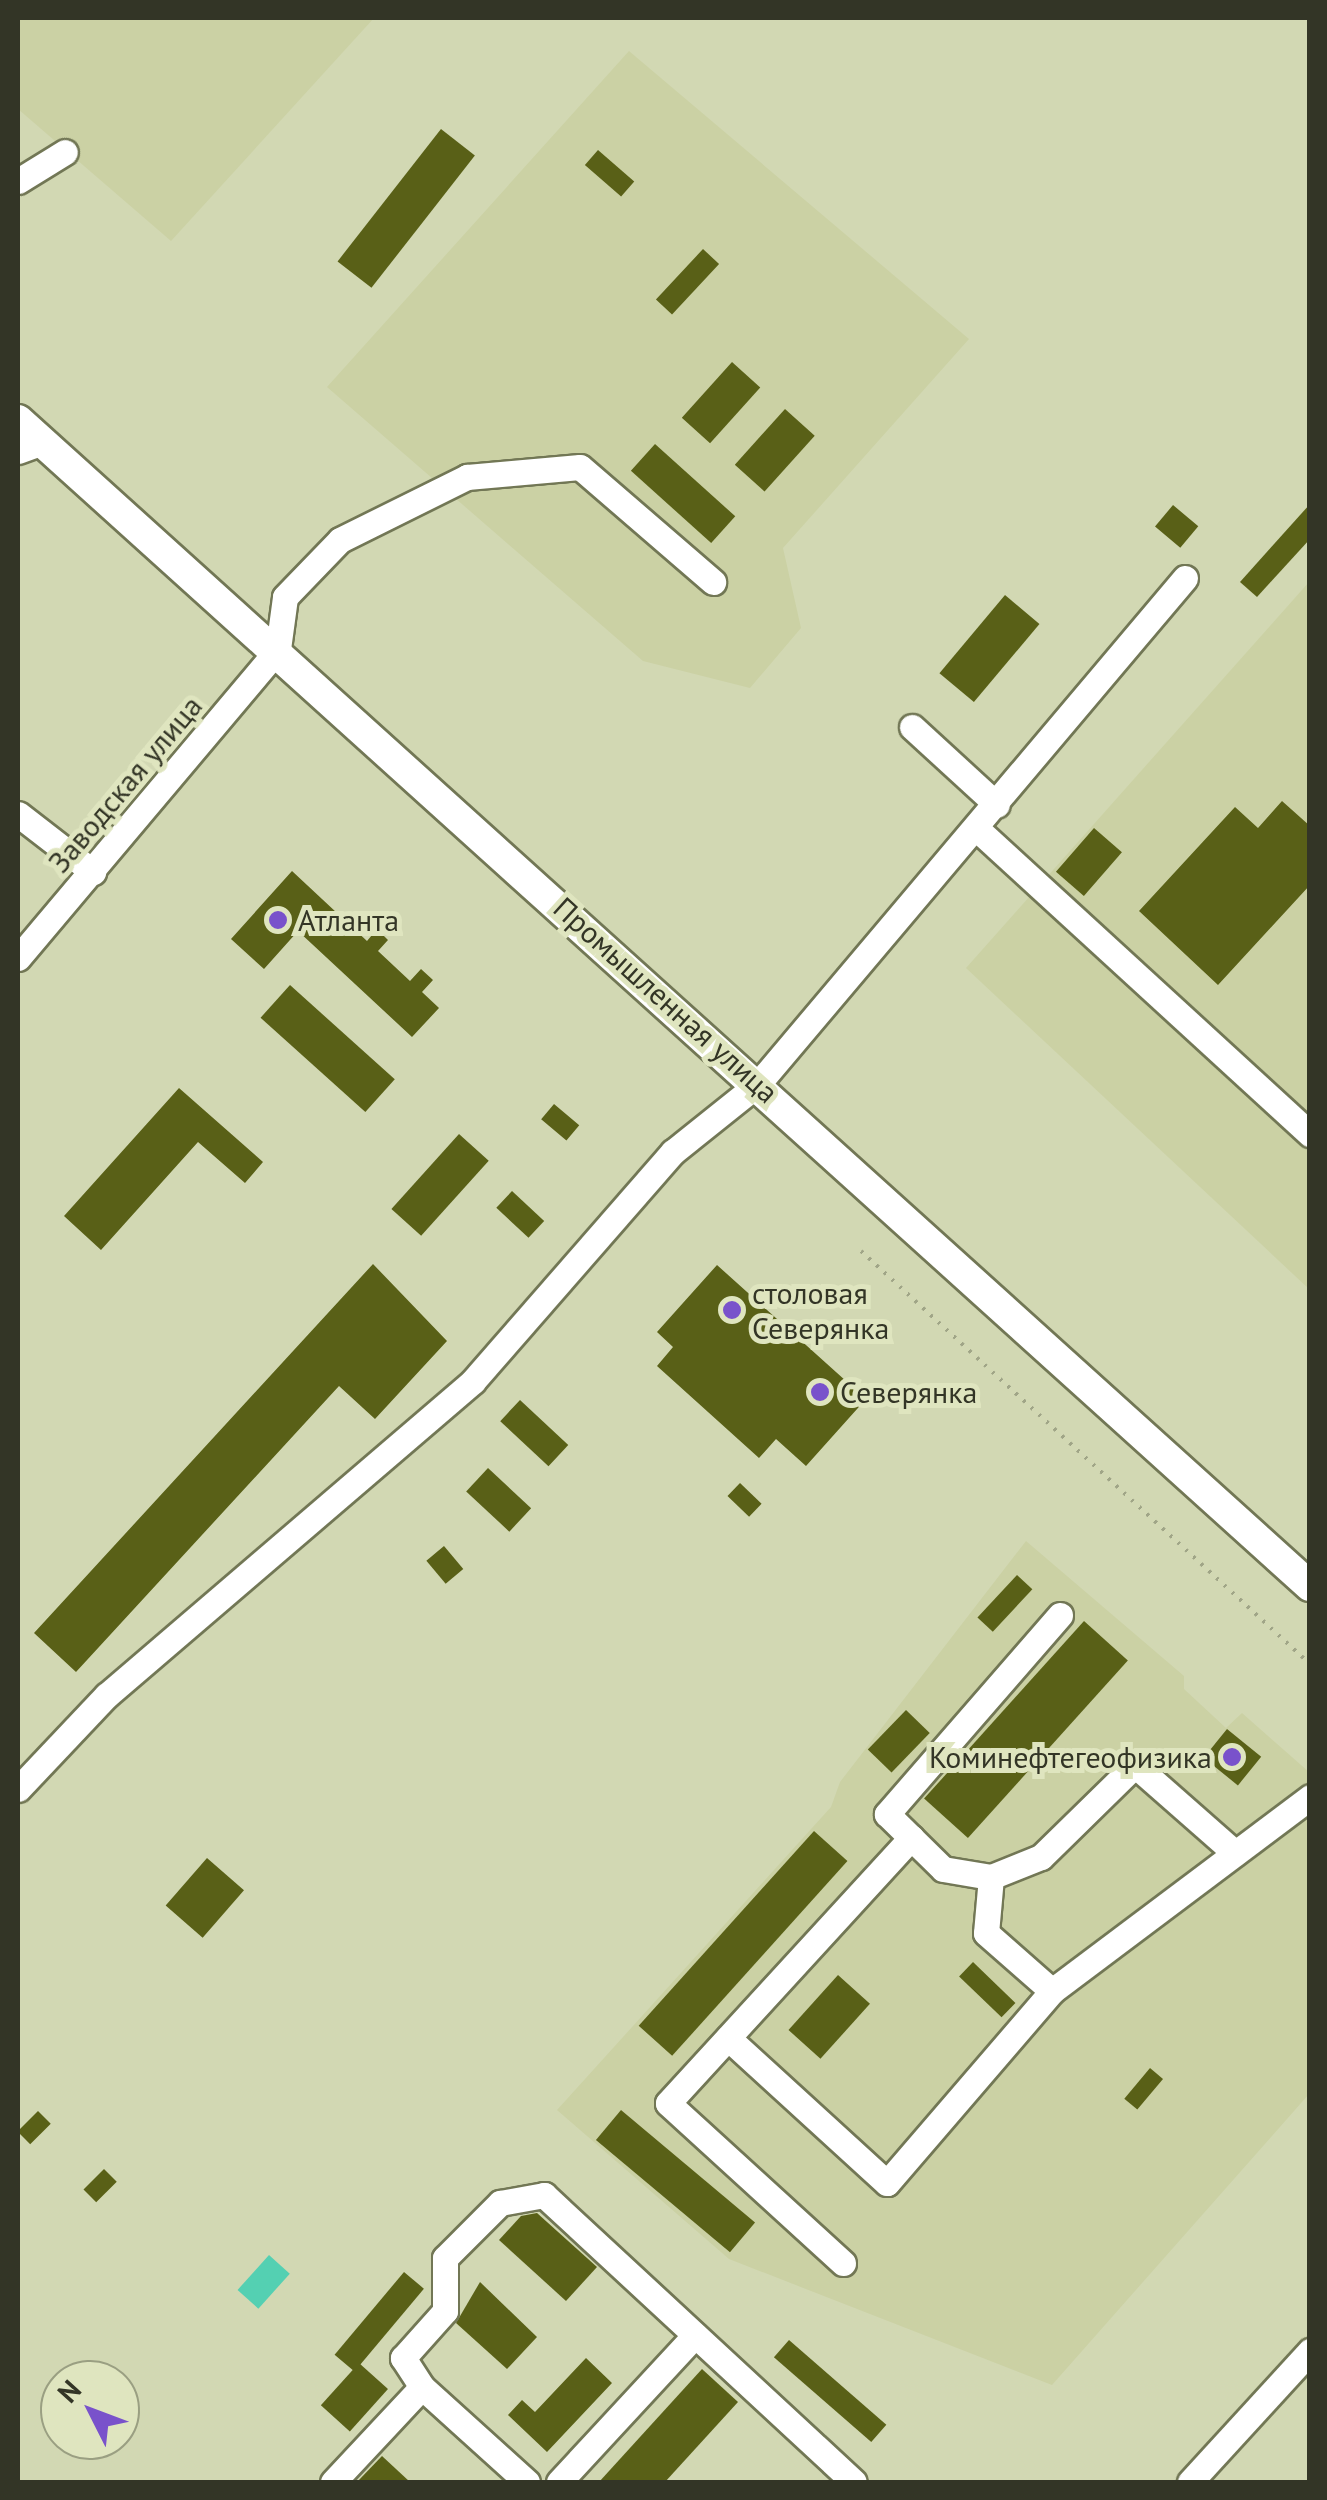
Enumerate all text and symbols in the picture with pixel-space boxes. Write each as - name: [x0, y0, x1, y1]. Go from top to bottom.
- street label: Заводская улица: [41, 688, 209, 880]
- street label: Промышленная улица: [546, 890, 786, 1110]
- place label: Атланта: [298, 902, 399, 938]
- marker: Атланта: [267, 909, 289, 931]
- place label: столовая Северянка: [752, 1275, 889, 1346]
- marker: столовая Северянка: [721, 1299, 743, 1321]
- place label: Северянка: [840, 1374, 977, 1410]
- marker: Северянка: [809, 1381, 831, 1403]
- place label: Коминефтегеофизика: [929, 1739, 1212, 1775]
- marker: Коминефтегеофизика: [1221, 1746, 1243, 1768]
- north arrow: [40, 2360, 140, 2460]
- text: N: [49, 2372, 89, 2410]

